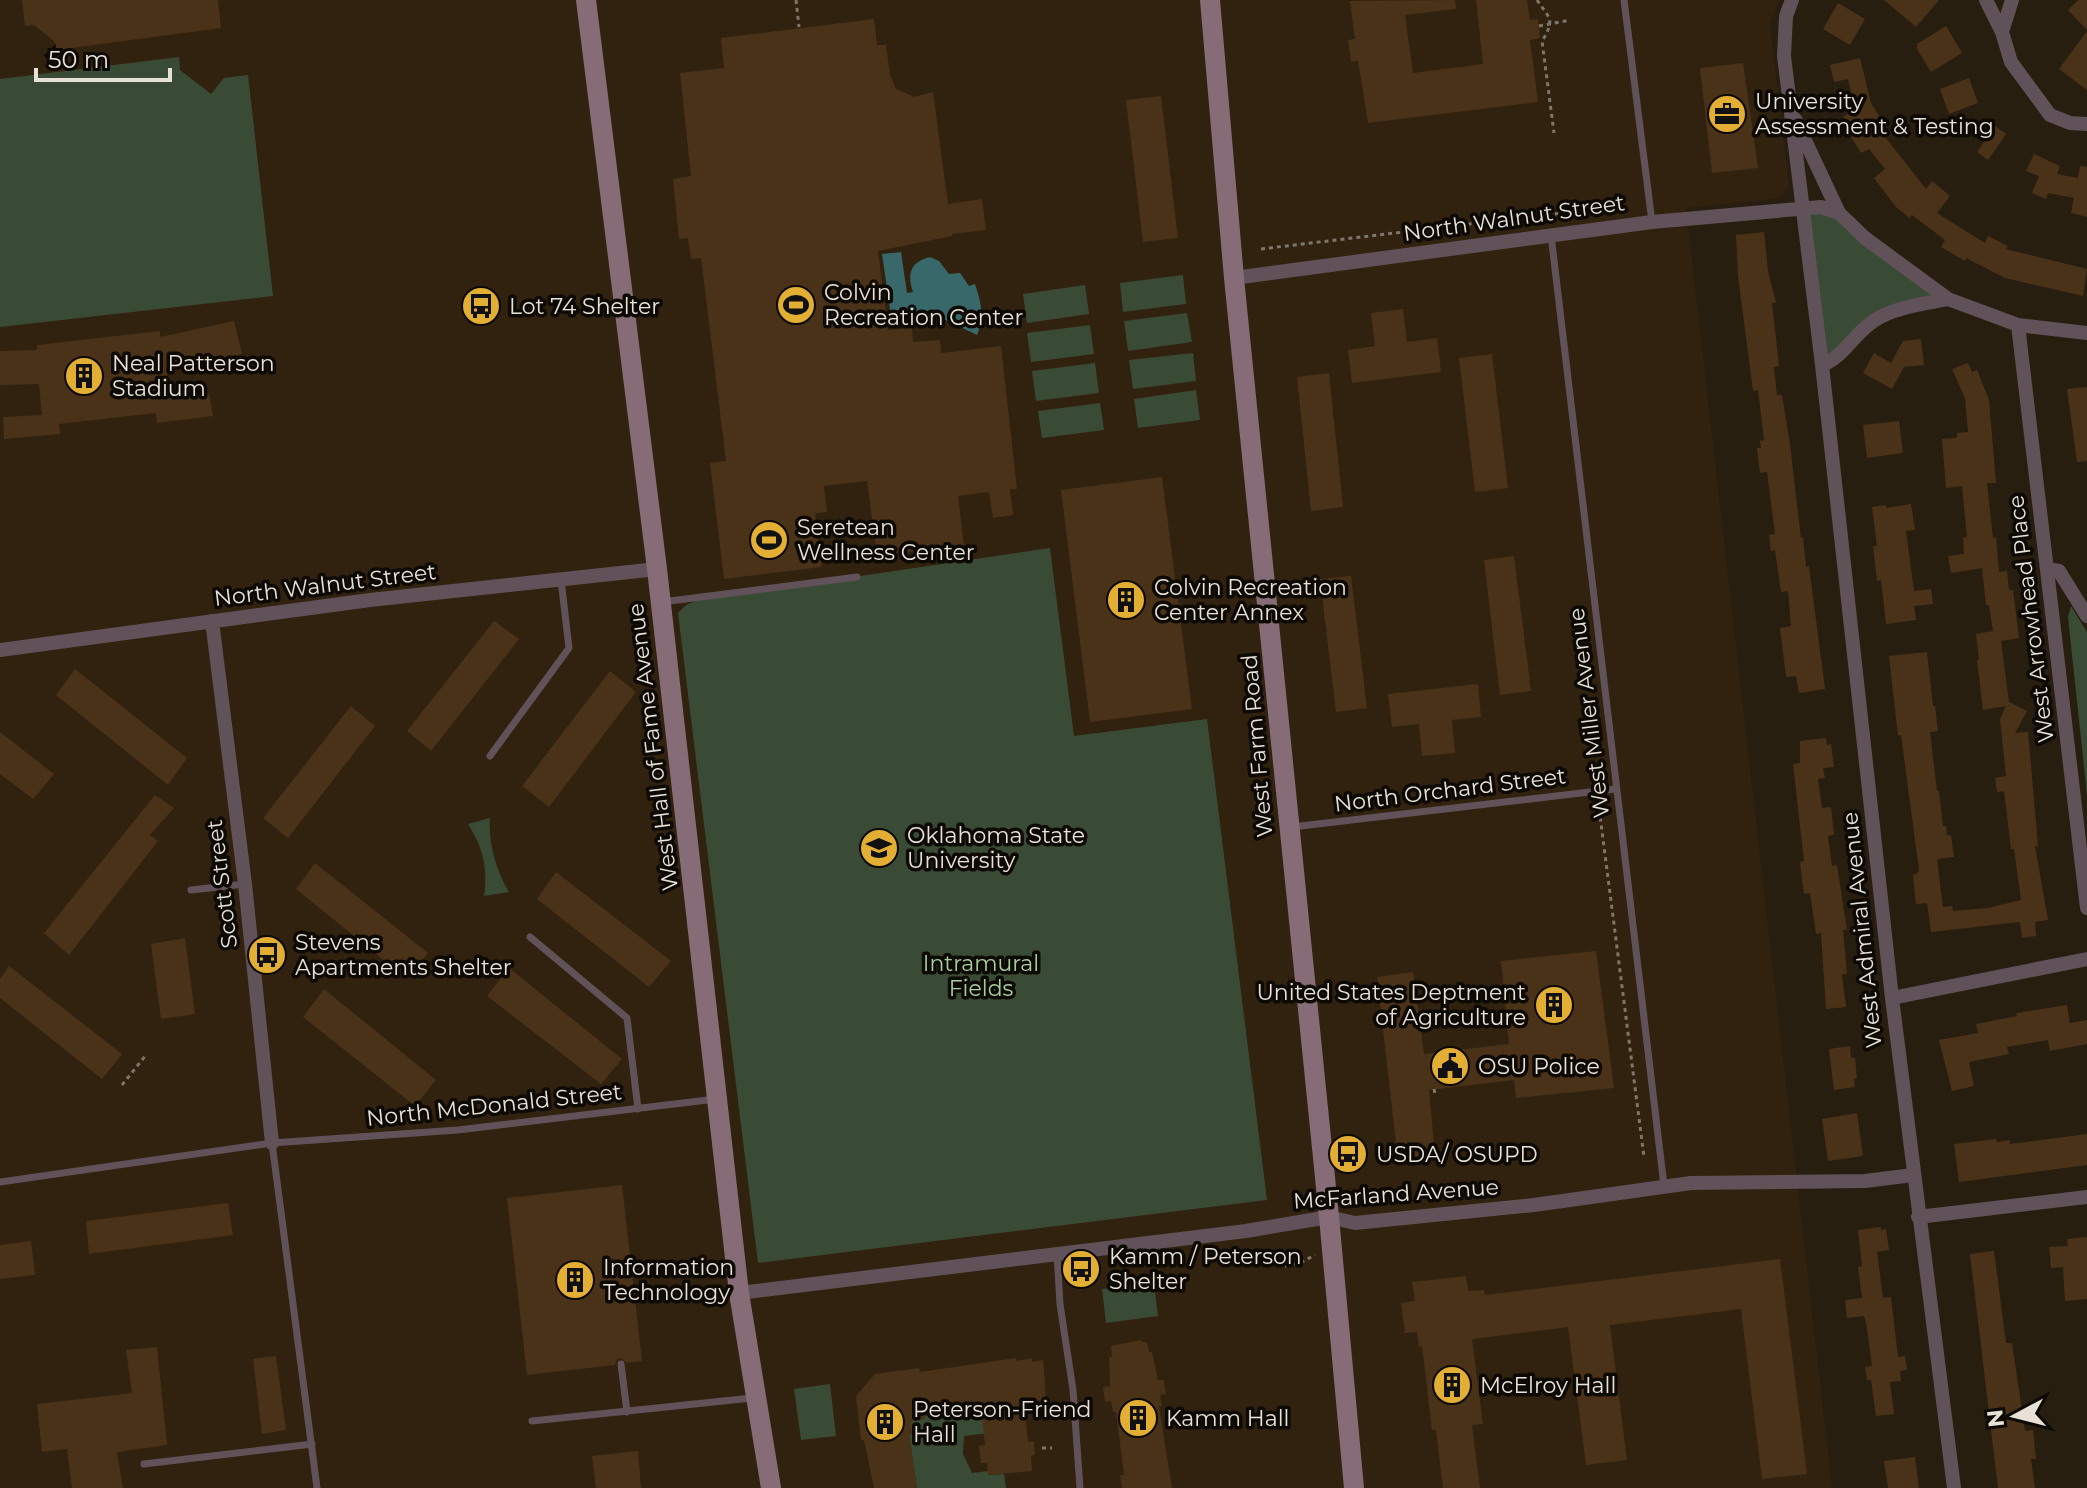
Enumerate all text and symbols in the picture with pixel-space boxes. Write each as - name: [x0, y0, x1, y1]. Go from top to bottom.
- scale bar: [36, 32, 170, 82]
- text: 50 m: [48, 45, 109, 74]
- place label: University Assessment & Testing: [1755, 88, 1994, 140]
- office icon: University Assessment & Testing: [1706, 93, 1748, 135]
- street label: North Walnut Street: [1402, 189, 1627, 247]
- place label: Colvin Recreation Center: [824, 279, 1023, 331]
- sports icon: Colvin Recreation Center: [775, 284, 817, 326]
- bus stop icon: Lot 74 Shelter: [460, 285, 502, 327]
- place label: Lot 74 Shelter: [509, 293, 660, 320]
- place label: Neal Patterson Stadium: [112, 350, 275, 402]
- building icon: Neal Patterson Stadium: [63, 355, 105, 397]
- street label: West Arrowhead Place: [2002, 494, 2060, 744]
- place label: Seretean Wellness Center: [797, 514, 975, 566]
- sports icon: Seretean Wellness Center: [748, 519, 790, 561]
- street label: North Walnut Street: [212, 558, 438, 612]
- place label: Colvin Recreation Center Annex: [1154, 574, 1347, 626]
- building icon: Colvin Recreation Center Annex: [1105, 579, 1147, 621]
- street label: West Hall of Fame Avenue: [622, 602, 684, 892]
- street label: West Miller Avenue: [1563, 606, 1615, 820]
- street label: West Farm Road: [1236, 653, 1278, 839]
- street label: North Orchard Street: [1333, 762, 1567, 818]
- street label: West Admiral Avenue: [1836, 811, 1888, 1049]
- street label: Scott Street: [201, 818, 243, 950]
- place label: Oklahoma State University: [907, 822, 1085, 874]
- school or university icon: Oklahoma State University: [858, 827, 900, 869]
- place label: Stevens Apartments Shelter: [295, 929, 512, 981]
- bus stop icon: Stevens Apartments Shelter: [246, 934, 288, 976]
- park label: Intramural Fields: [923, 950, 1039, 1002]
- place label: United States Deptment of Agriculture: [1256, 979, 1526, 1031]
- building icon: United States Deptment of Agriculture: [1533, 984, 1575, 1026]
- public building icon: OSU Police: [1429, 1045, 1471, 1087]
- place label: OSU Police: [1478, 1053, 1600, 1080]
- street label: North McDonald Street: [365, 1078, 623, 1132]
- bus stop icon: USDA/ OSUPD: [1327, 1133, 1369, 1175]
- place label: USDA/ OSUPD: [1376, 1141, 1538, 1168]
- street label: McFarland Avenue: [1292, 1173, 1500, 1215]
- place label: Kamm / Peterson Shelter: [1109, 1243, 1302, 1295]
- bus stop icon: Kamm / Peterson Shelter: [1060, 1248, 1102, 1290]
- place label: Information Technology: [603, 1254, 734, 1306]
- building icon: Information Technology: [554, 1259, 596, 1301]
- building icon: McElroy Hall: [1431, 1364, 1473, 1406]
- place label: McElroy Hall: [1480, 1372, 1616, 1399]
- north arrow: [1975, 1376, 2055, 1456]
- place label: Peterson-Friend Hall: [913, 1396, 1092, 1448]
- building icon: Kamm Hall: [1117, 1397, 1159, 1439]
- building icon: Peterson-Friend Hall: [864, 1401, 906, 1443]
- place label: Kamm Hall: [1166, 1405, 1289, 1432]
- text: N: [1981, 1408, 2010, 1429]

